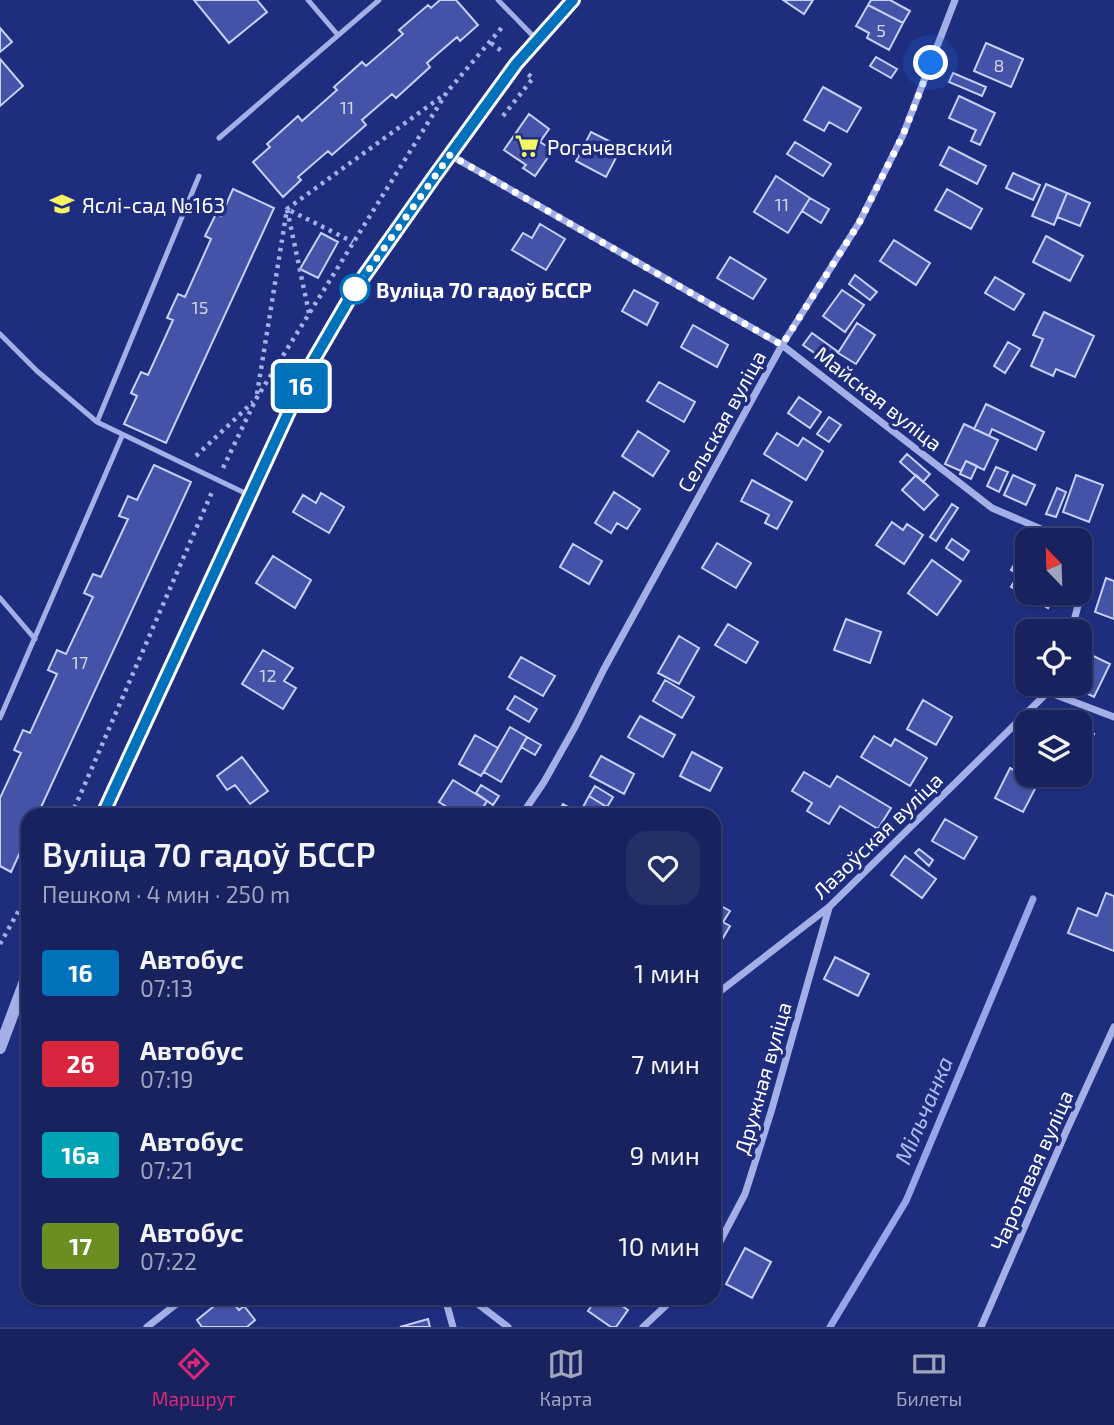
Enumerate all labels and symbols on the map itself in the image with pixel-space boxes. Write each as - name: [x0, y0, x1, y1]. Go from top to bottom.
- house number: 5: [876, 19, 886, 41]
- your location: [913, 45, 948, 80]
- house number: 8: [994, 54, 1004, 76]
- house number: 11: [340, 96, 354, 118]
- supermarket icon: Рогачевский: [513, 132, 541, 160]
- place label: Рогачевский: [547, 134, 673, 159]
- school or university icon: Яслі-сад №163: [48, 190, 76, 218]
- place label: Яслі-сад №163: [82, 192, 225, 217]
- house number: 11: [775, 193, 789, 215]
- marker: Вуліца 70 гадоў БССР: [340, 274, 370, 304]
- place label: Вуліца 70 гадоў БССР: [376, 277, 592, 302]
- house number: 15: [192, 296, 208, 318]
- street label: Майская вуліца: [810, 341, 948, 456]
- street label: Сельская вуліца: [672, 346, 771, 497]
- line badge: 16: [270, 363, 332, 409]
- north arrow: [1015, 528, 1092, 606]
- house number: 17: [72, 651, 88, 673]
- house number: 12: [259, 664, 277, 686]
- street label: Лазоўская вуліца: [807, 767, 948, 904]
- street label: Дружная вуліца: [728, 999, 797, 1157]
- water label: Мільчанка: [888, 1052, 958, 1168]
- street label: Чаротавая вуліца: [984, 1086, 1079, 1255]

